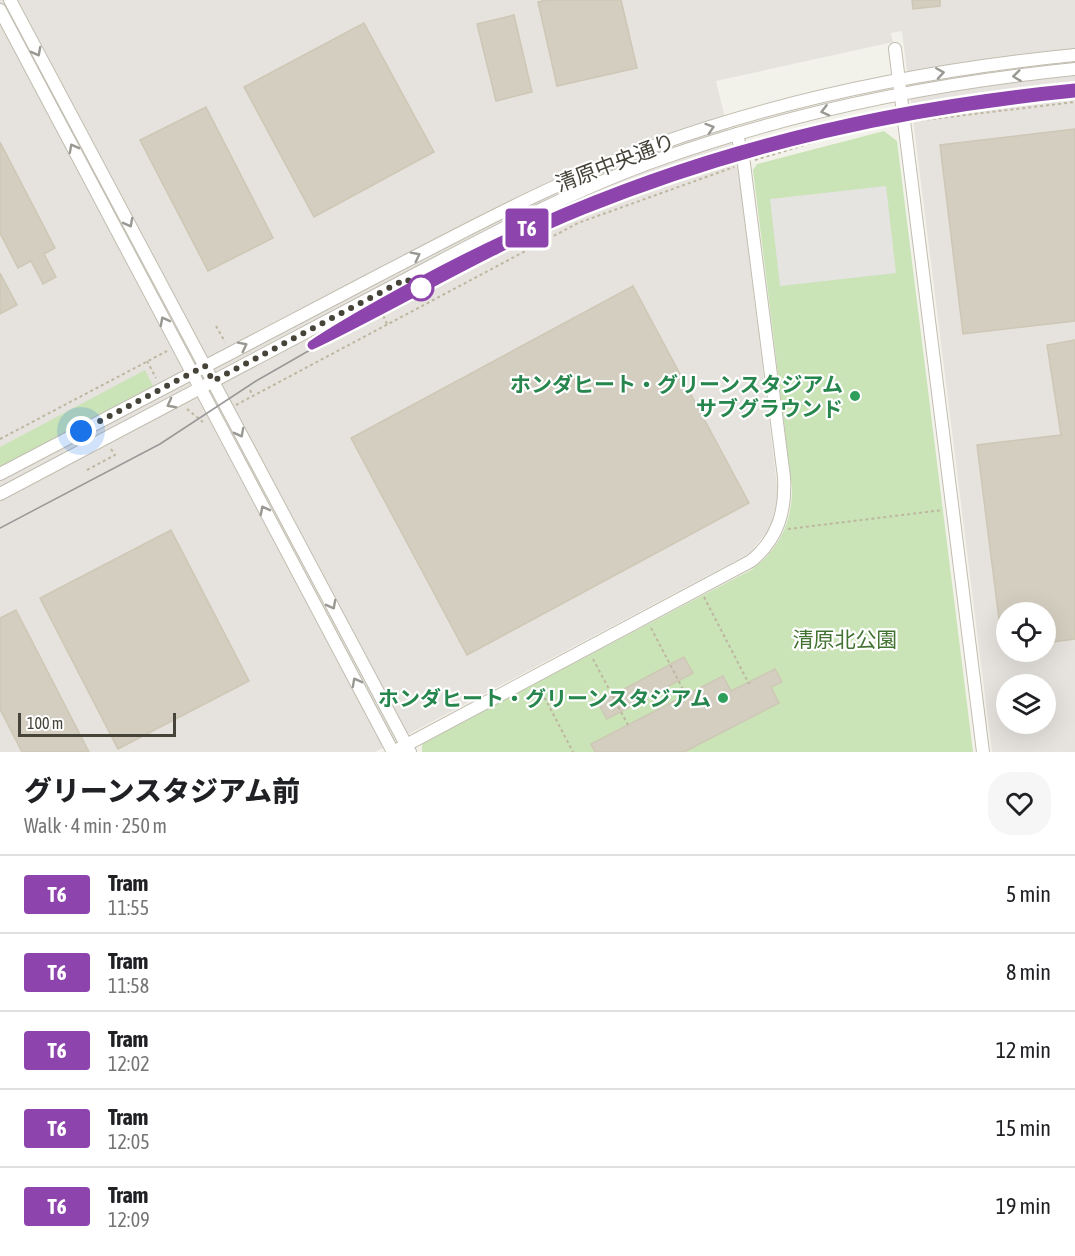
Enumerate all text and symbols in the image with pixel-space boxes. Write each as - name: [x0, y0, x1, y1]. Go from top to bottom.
- one-way arrow: [30, 45, 41, 56]
- one-way arrow: [935, 67, 944, 79]
- one-way arrow: [1012, 70, 1022, 82]
- one-way arrow: [820, 103, 830, 116]
- one-way arrow: [704, 122, 715, 135]
- street label: 清原中央通り: [552, 128, 678, 196]
- one-way arrow: [69, 144, 80, 155]
- line badge: T6: [500, 208, 554, 248]
- text: T6: [517, 216, 537, 240]
- one-way arrow: [122, 217, 133, 228]
- one-way arrow: [410, 252, 420, 263]
- unlabelled marker: [408, 275, 434, 301]
- one-way arrow: [159, 316, 171, 327]
- one-way arrow: [237, 342, 247, 353]
- place label: ホンダヒート・グリーンスタジアム サブグラウンド: [510, 372, 843, 420]
- marker: ホンダヒート・グリーンスタジアム サブグラウンド: [848, 389, 862, 403]
- one-way arrow: [166, 397, 177, 408]
- your location: [66, 416, 96, 446]
- one-way arrow: [233, 427, 244, 437]
- one-way arrow: [260, 506, 271, 516]
- one-way arrow: [325, 599, 336, 609]
- map controls: [996, 602, 1056, 734]
- button: locate: [996, 602, 1056, 662]
- park label: 清原北公園: [793, 627, 898, 651]
- button: layers: [996, 674, 1056, 734]
- one-way arrow: [352, 678, 363, 688]
- place label: ホンダヒート・グリーンスタジアム: [378, 686, 711, 710]
- marker: ホンダヒート・グリーンスタジアム: [716, 691, 730, 705]
- scale bar: [18, 710, 176, 738]
- text: 100 m: [27, 714, 63, 732]
- button: heart: [988, 772, 1051, 835]
- text: グリーンスタジアム前: [24, 775, 300, 807]
- text: Walk · 4 min · 250 m: [24, 814, 167, 837]
- text: Tram: [108, 870, 148, 896]
- text: 5 min: [1006, 881, 1051, 907]
- text: T6: [47, 882, 67, 906]
- text: 11:55: [108, 896, 149, 919]
- text: Tram: [108, 948, 148, 974]
- text: 8 min: [1006, 959, 1051, 985]
- text: T6: [47, 960, 67, 984]
- text: 11:58: [108, 974, 149, 997]
- text: Tram: [108, 1026, 148, 1052]
- text: 12 min: [996, 1037, 1051, 1063]
- text: T6: [47, 1038, 67, 1062]
- text: 12:02: [108, 1052, 150, 1075]
- text: Tram: [108, 1104, 148, 1130]
- text: 15 min: [996, 1115, 1051, 1141]
- text: T6: [47, 1116, 67, 1140]
- text: 12:05: [108, 1130, 150, 1153]
- text: Tram: [108, 1182, 148, 1208]
- text: 19 min: [996, 1193, 1051, 1219]
- text: T6: [47, 1194, 67, 1218]
- text: 12:09: [108, 1208, 150, 1231]

